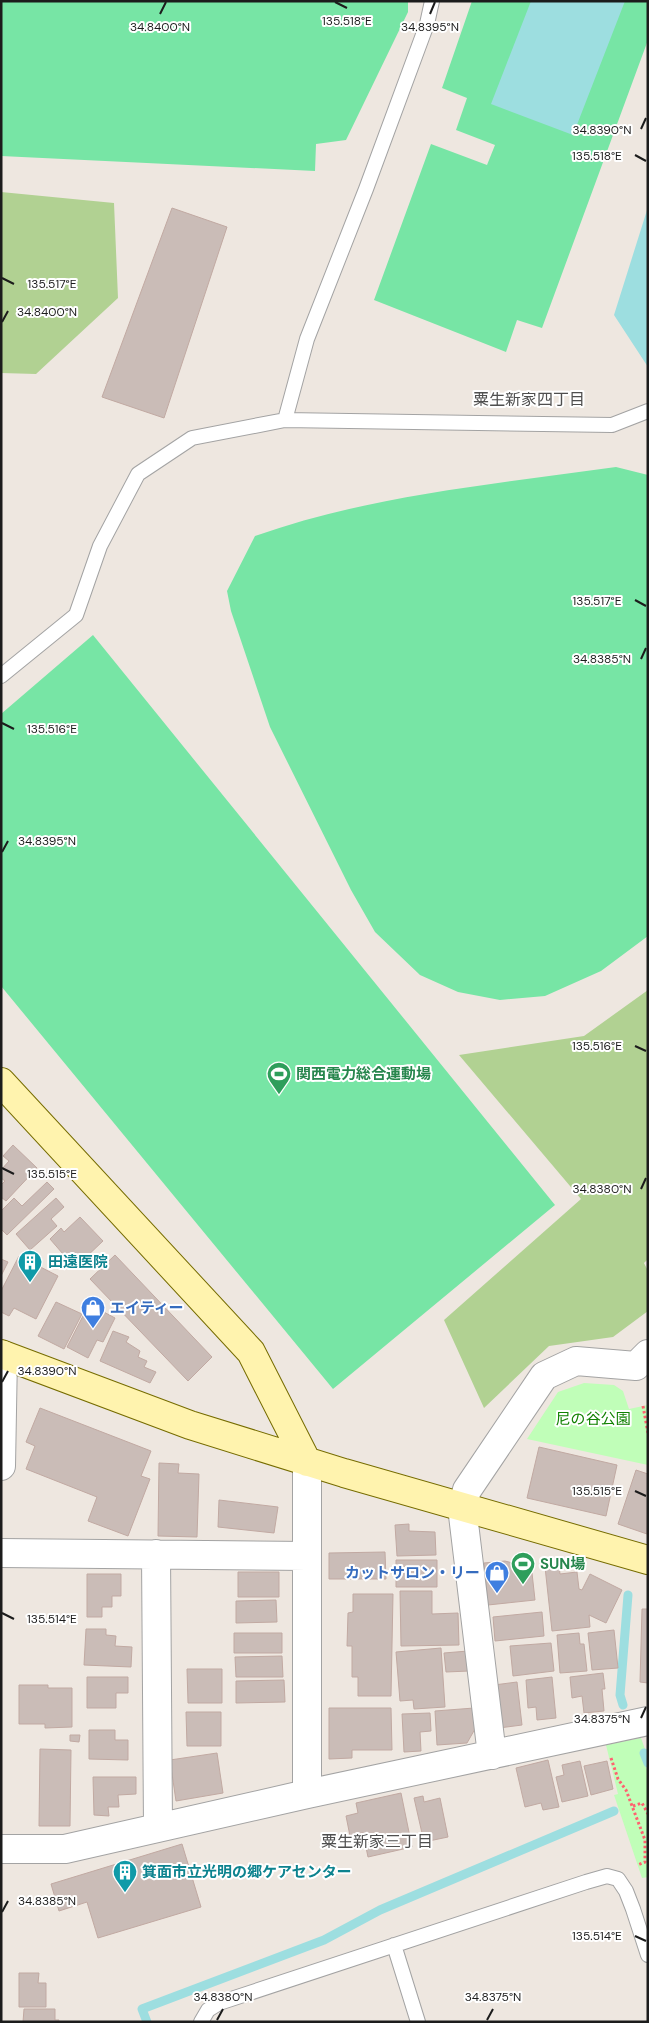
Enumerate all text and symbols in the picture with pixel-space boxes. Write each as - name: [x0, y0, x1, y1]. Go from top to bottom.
- text: 135.518°E: [322, 13, 372, 29]
- text: 34.8400°N: [130, 19, 190, 35]
- text: 34.8395°N: [401, 19, 459, 35]
- text: 34.8390°N: [573, 122, 631, 138]
- text: 135.518°E: [572, 148, 622, 164]
- text: 135.517°E: [28, 276, 77, 292]
- text: 34.8400°N: [17, 304, 77, 320]
- district label: 粟生新家四丁目: [473, 389, 585, 410]
- text: 135.517°E: [573, 593, 622, 609]
- text: 34.8385°N: [573, 651, 631, 667]
- text: 135.516°E: [27, 721, 77, 737]
- text: 34.8395°N: [18, 833, 76, 849]
- text: 135.516°E: [572, 1038, 622, 1054]
- sports icon: 関西電力総合運動場: [266, 1061, 292, 1095]
- place label: 関西電力総合運動場: [296, 1064, 431, 1084]
- text: 135.515°E: [27, 1166, 77, 1182]
- text: 34.8380°N: [572, 1181, 632, 1197]
- building icon: 田遠医院: [17, 1249, 43, 1283]
- place label: 田遠医院: [48, 1252, 108, 1272]
- shop icon: エイティー: [80, 1295, 106, 1329]
- place label: エイティー: [110, 1298, 184, 1318]
- text: 34.8390°N: [18, 1363, 76, 1379]
- park label: 尼の谷公園: [555, 1409, 631, 1429]
- text: 135.515°E: [572, 1483, 622, 1499]
- sports icon: SUN場: [510, 1551, 536, 1585]
- place label: SUN場: [540, 1554, 585, 1574]
- shop icon: カットサロン・リー: [484, 1560, 510, 1594]
- place label: カットサロン・リー: [345, 1563, 480, 1583]
- text: 135.514°E: [27, 1611, 77, 1627]
- text: 34.8375°N: [574, 1711, 630, 1727]
- district label: 粟生新家三丁目: [321, 1831, 433, 1852]
- building icon: 箕面市立光明の郷ケアセンター: [112, 1859, 138, 1893]
- place label: 箕面市立光明の郷ケアセンター: [142, 1862, 352, 1882]
- text: 34.8385°N: [18, 1893, 76, 1909]
- text: 135.514°E: [572, 1928, 622, 1944]
- text: 34.8380°N: [193, 1989, 253, 2005]
- text: 34.8375°N: [465, 1989, 521, 2005]

